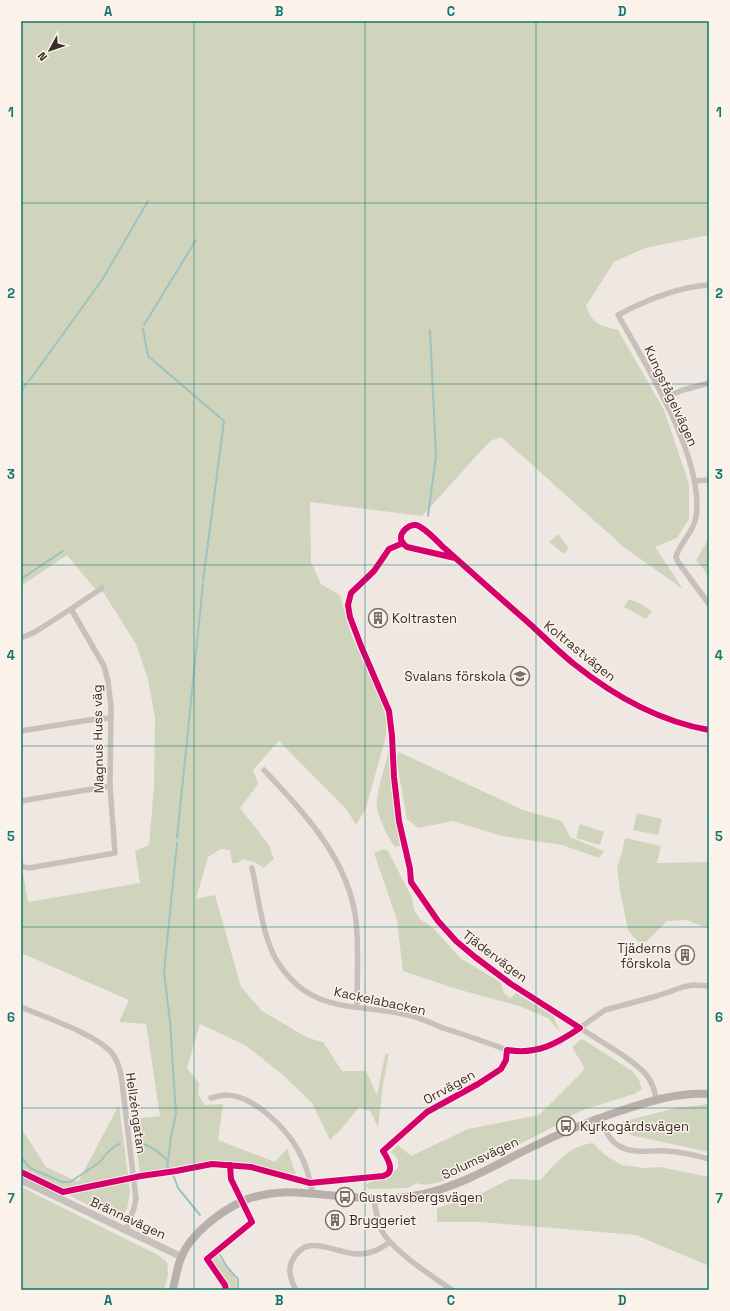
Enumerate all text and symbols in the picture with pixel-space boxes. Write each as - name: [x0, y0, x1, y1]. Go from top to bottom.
- text: A: [104, 3, 113, 20]
- text: B: [275, 3, 284, 20]
- text: C: [447, 3, 455, 20]
- text: D: [618, 3, 627, 20]
- north arrow: [30, 30, 70, 70]
- text: N: [35, 49, 50, 64]
- text: 1: [8, 104, 14, 121]
- text: 1: [716, 104, 722, 121]
- text: 2: [7, 285, 15, 302]
- text: 2: [715, 285, 723, 302]
- street label: Kungsfågelvägen: [640, 343, 702, 449]
- text: 3: [7, 466, 15, 483]
- text: 3: [715, 466, 723, 483]
- building icon: Koltrasten: [367, 607, 389, 629]
- place label: Koltrasten: [392, 610, 457, 627]
- street label: Koltrastvägen: [541, 617, 619, 685]
- text: 4: [7, 647, 15, 664]
- text: 4: [715, 647, 723, 664]
- school or university icon: Svalans förskola: [509, 665, 531, 687]
- place label: Svalans förskola: [404, 668, 507, 685]
- street label: Magnus Huss väg: [89, 684, 107, 794]
- text: 5: [7, 828, 15, 845]
- text: 5: [715, 828, 723, 845]
- street label: Tjädervägen: [459, 926, 531, 986]
- place label: Tjäderns förskola: [617, 940, 672, 972]
- building icon: Tjäderns förskola: [674, 944, 696, 966]
- street label: Kackelabacken: [332, 983, 428, 1019]
- text: 6: [7, 1009, 15, 1026]
- text: 6: [715, 1009, 723, 1026]
- street label: Orrvägen: [420, 1066, 478, 1108]
- street label: Hellzéngatan: [122, 1071, 150, 1155]
- bus stop icon: Kyrkogårdsvägen: [555, 1115, 577, 1137]
- place label: Kyrkogårdsvägen: [580, 1118, 689, 1135]
- street label: Solumsvägen: [439, 1133, 521, 1183]
- bus stop icon: Gustavsbergsvägen: [334, 1186, 356, 1208]
- place label: Gustavsbergsvägen: [359, 1189, 483, 1206]
- text: 7: [7, 1190, 15, 1207]
- text: 7: [715, 1190, 723, 1207]
- street label: Brännavägen: [87, 1193, 169, 1243]
- building icon: Bryggeriet: [324, 1209, 346, 1231]
- place label: Bryggeriet: [349, 1212, 416, 1229]
- text: A: [104, 1292, 113, 1309]
- text: B: [275, 1292, 284, 1309]
- text: C: [447, 1292, 455, 1309]
- text: D: [618, 1292, 627, 1309]

